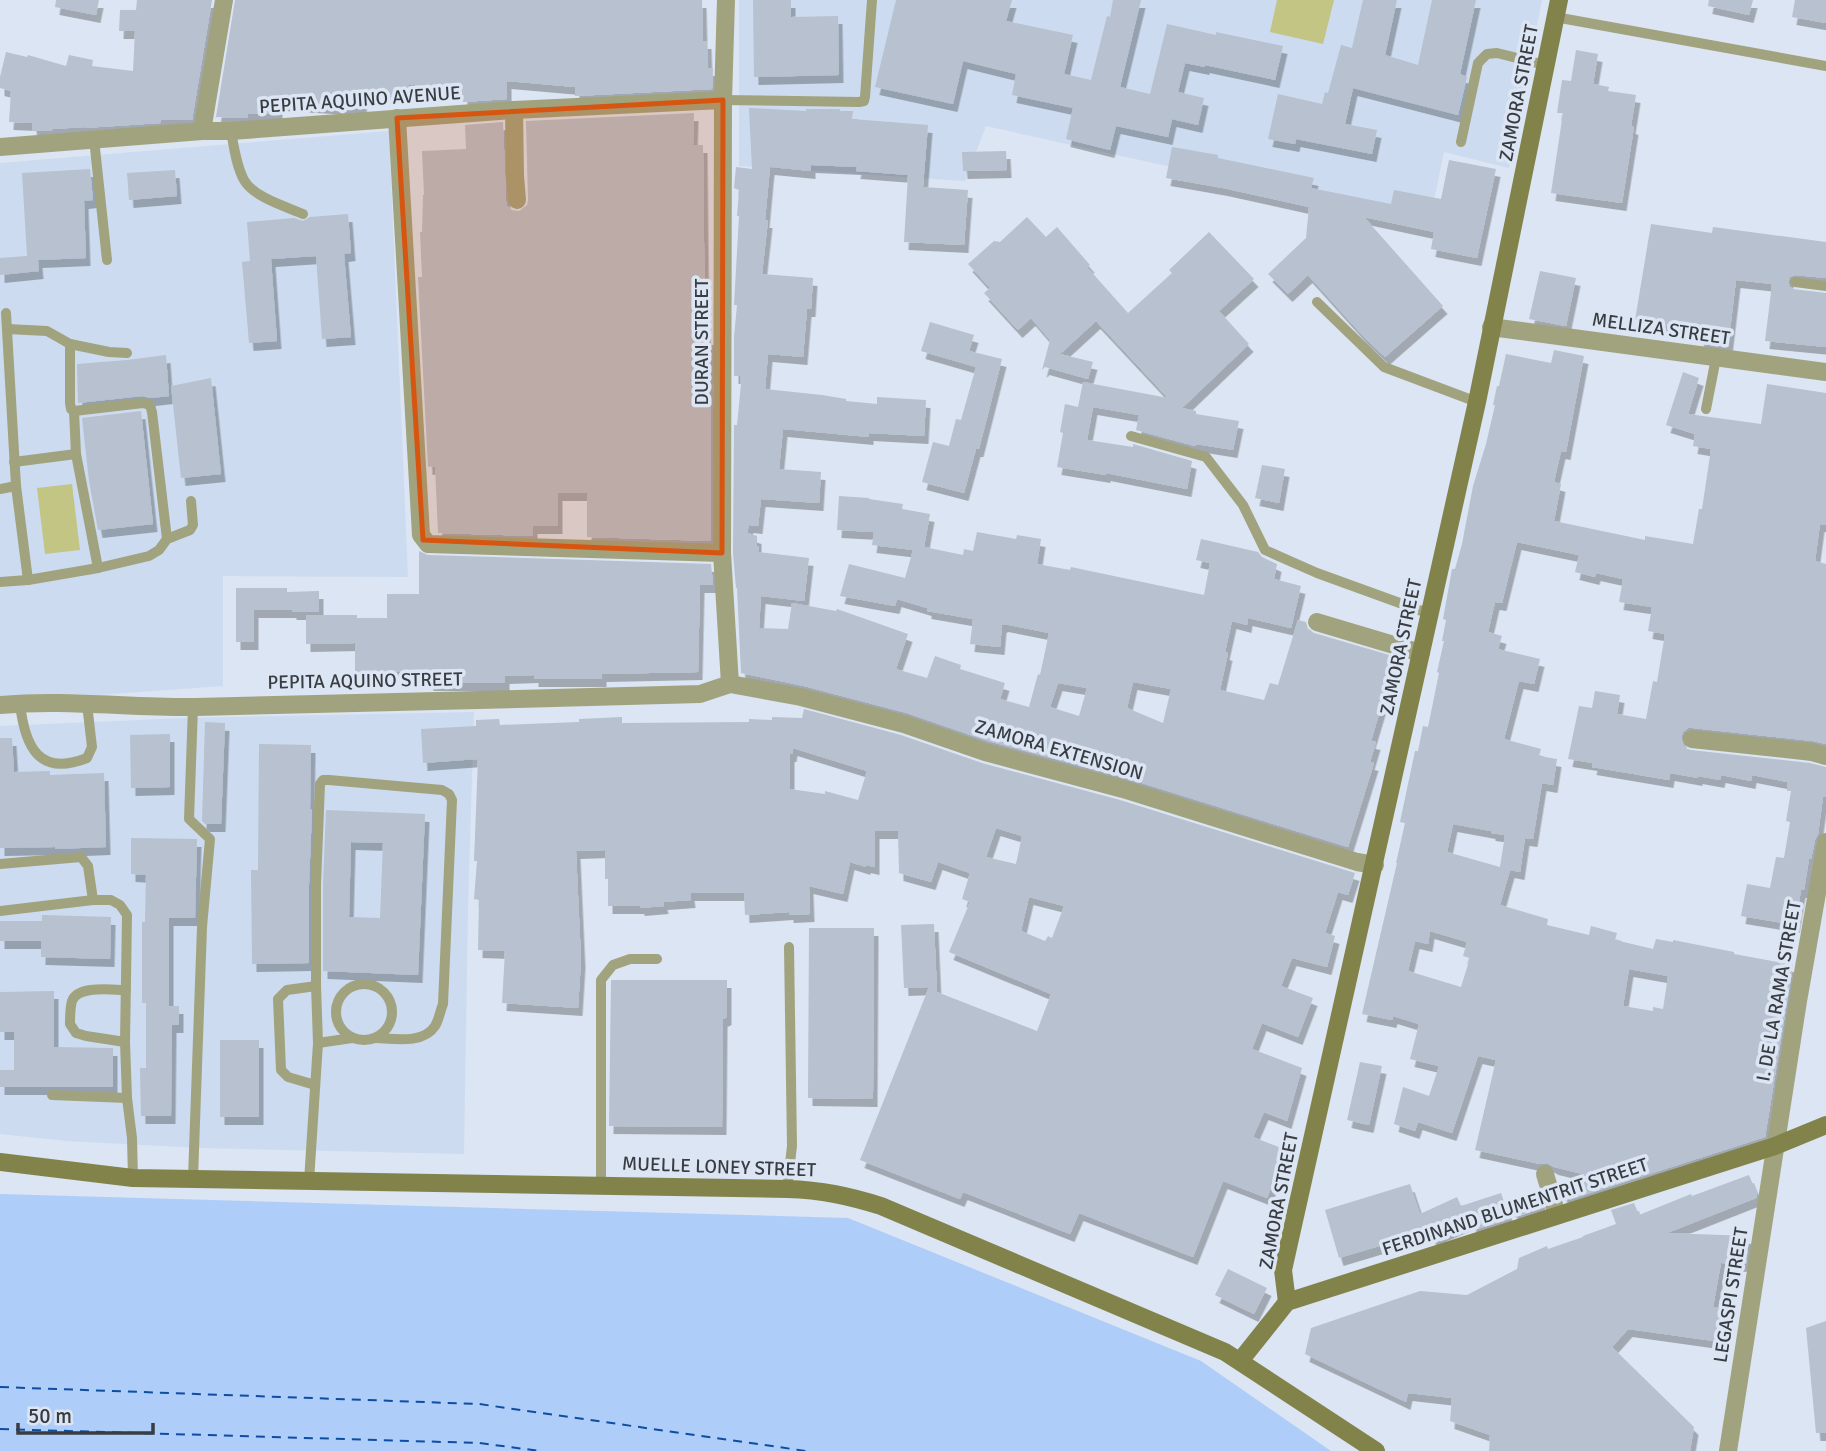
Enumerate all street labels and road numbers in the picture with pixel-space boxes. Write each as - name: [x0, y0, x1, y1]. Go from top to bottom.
- street label: ZAMORA STREET: [1494, 22, 1544, 164]
- street label: PEPITA AQUINO AVENUE: [258, 81, 462, 119]
- street label: DURAN STREET: [690, 278, 714, 405]
- street label: MELLIZA STREET: [1590, 307, 1732, 351]
- street label: ZAMORA STREET: [1375, 576, 1427, 717]
- street label: PEPITA AQUINO STREET: [267, 667, 463, 695]
- street label: ZAMORA EXTENSION: [972, 715, 1146, 785]
- street label: I. DE LA RAMA STREET: [1751, 898, 1807, 1083]
- street label: ZAMORA STREET: [1254, 1130, 1304, 1272]
- street label: MUELLE LONEY STREET: [622, 1152, 817, 1182]
- street label: FERDINAND BLUMENTRIT STREET: [1379, 1152, 1651, 1261]
- street label: LEGASPI STREET: [1708, 1225, 1754, 1365]

